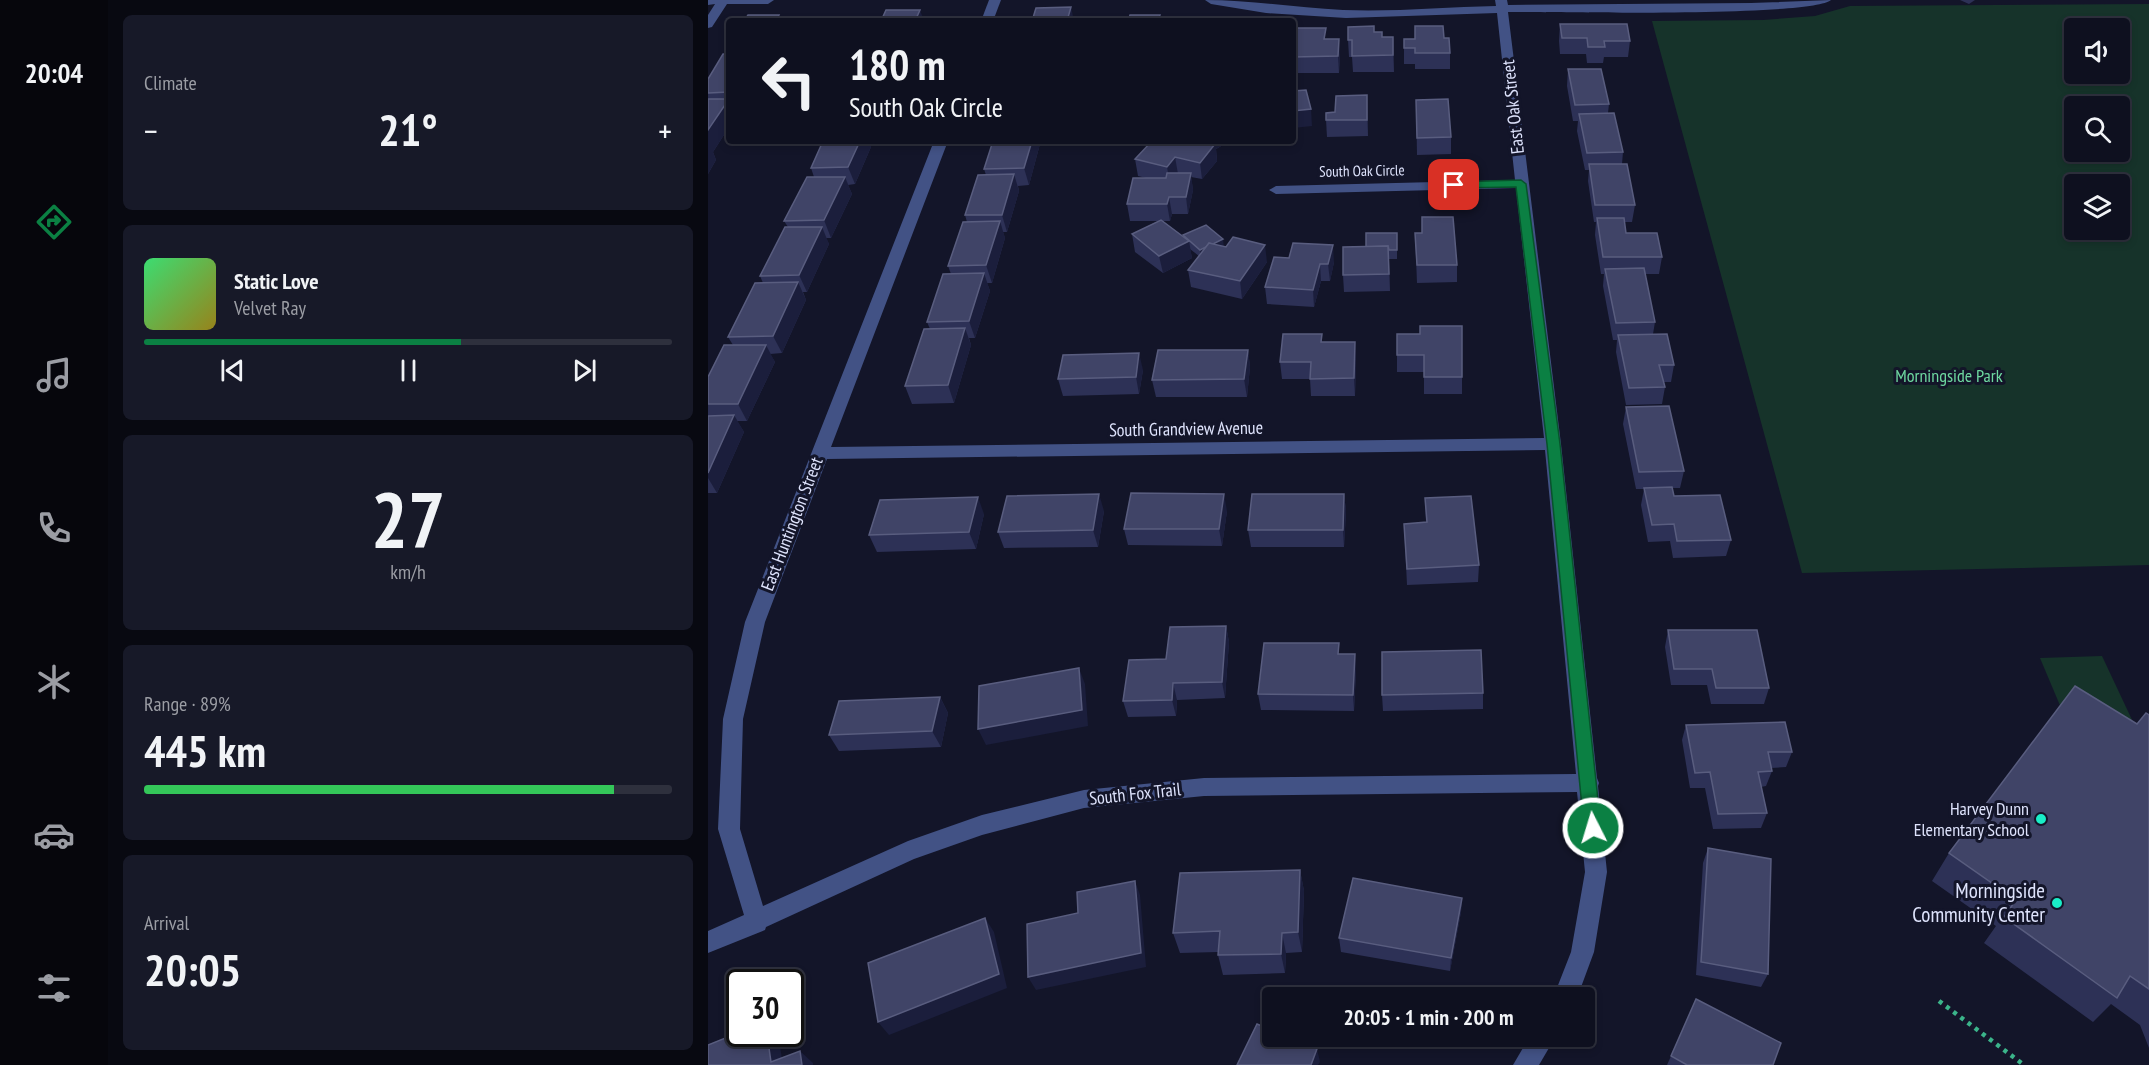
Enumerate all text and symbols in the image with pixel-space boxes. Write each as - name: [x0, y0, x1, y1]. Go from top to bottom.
- map controls: [2064, 18, 2130, 240]
- button: sound: [2064, 18, 2130, 84]
- text: 180 m: [849, 37, 946, 92]
- icon: left: [750, 42, 828, 120]
- text: 20:04: [25, 56, 83, 90]
- street label: East Oak Street: [1496, 59, 1529, 155]
- text: Climate: [144, 70, 197, 96]
- text: South Oak Circle: [849, 90, 1003, 124]
- button: search: [2064, 96, 2130, 162]
- text: 21°: [378, 100, 438, 158]
- text: −: [144, 109, 158, 152]
- text: +: [658, 109, 672, 152]
- pin: [1428, 159, 1479, 210]
- street label: South Oak Circle: [1319, 160, 1405, 181]
- icon: arrive: [1437, 168, 1470, 201]
- button: layers: [2064, 174, 2130, 240]
- icon: directions: [33, 201, 75, 243]
- text: Static Love: [234, 267, 319, 295]
- text: Velvet Ray: [234, 295, 306, 321]
- icon: music: [33, 354, 75, 396]
- icon: previous: [216, 354, 249, 387]
- icon: pause: [392, 354, 425, 387]
- icon: next: [568, 354, 601, 387]
- park label: Morningside Park: [1895, 364, 2003, 387]
- street label: South Grandview Avenue: [1109, 416, 1263, 441]
- street label: East Huntington Street: [755, 454, 828, 594]
- text: 27: [371, 469, 445, 570]
- icon: phone: [33, 507, 75, 549]
- text: km/h: [390, 559, 426, 585]
- icon: climate: [33, 661, 75, 703]
- text: Range · 89%: [144, 691, 231, 717]
- text: 445 km: [144, 721, 266, 779]
- street label: South Fox Trail: [1088, 777, 1183, 810]
- position arrow: [1561, 796, 1625, 860]
- place label: Harvey Dunn Elementary School: [1914, 797, 2030, 841]
- marker: Harvey Dunn Elementary School: [2034, 812, 2048, 826]
- icon: car: [33, 814, 75, 856]
- place label: Morningside Community Center: [1912, 877, 2045, 928]
- marker: Morningside Community Center: [2050, 896, 2064, 910]
- text: Arrival: [144, 910, 189, 936]
- text: 20:05: [144, 940, 241, 998]
- icon: filters: [33, 967, 75, 1009]
- speed limit sign: 30: [726, 969, 804, 1047]
- text: 20:05 · 1 min · 200 m: [1343, 1003, 1514, 1031]

